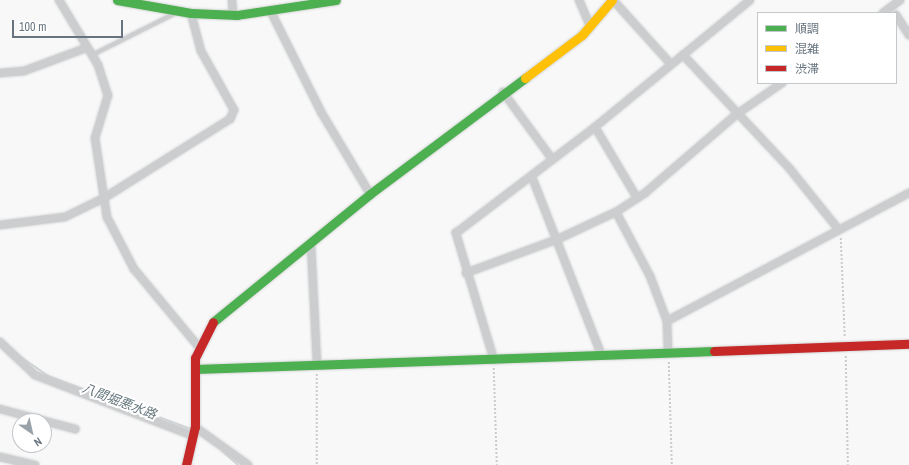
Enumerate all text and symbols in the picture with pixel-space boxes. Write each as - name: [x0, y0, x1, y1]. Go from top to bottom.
- scale bar: [14, 12, 125, 38]
- legend: [757, 12, 897, 84]
- text: 100 m: [19, 19, 46, 35]
- text: 順調: [795, 21, 819, 37]
- text: 混雑: [795, 41, 819, 57]
- text: 渋滞: [795, 61, 819, 77]
- water label: 八間堀悪水路: [80, 381, 158, 423]
- north arrow: [12, 413, 52, 453]
- text: N: [32, 434, 45, 450]

